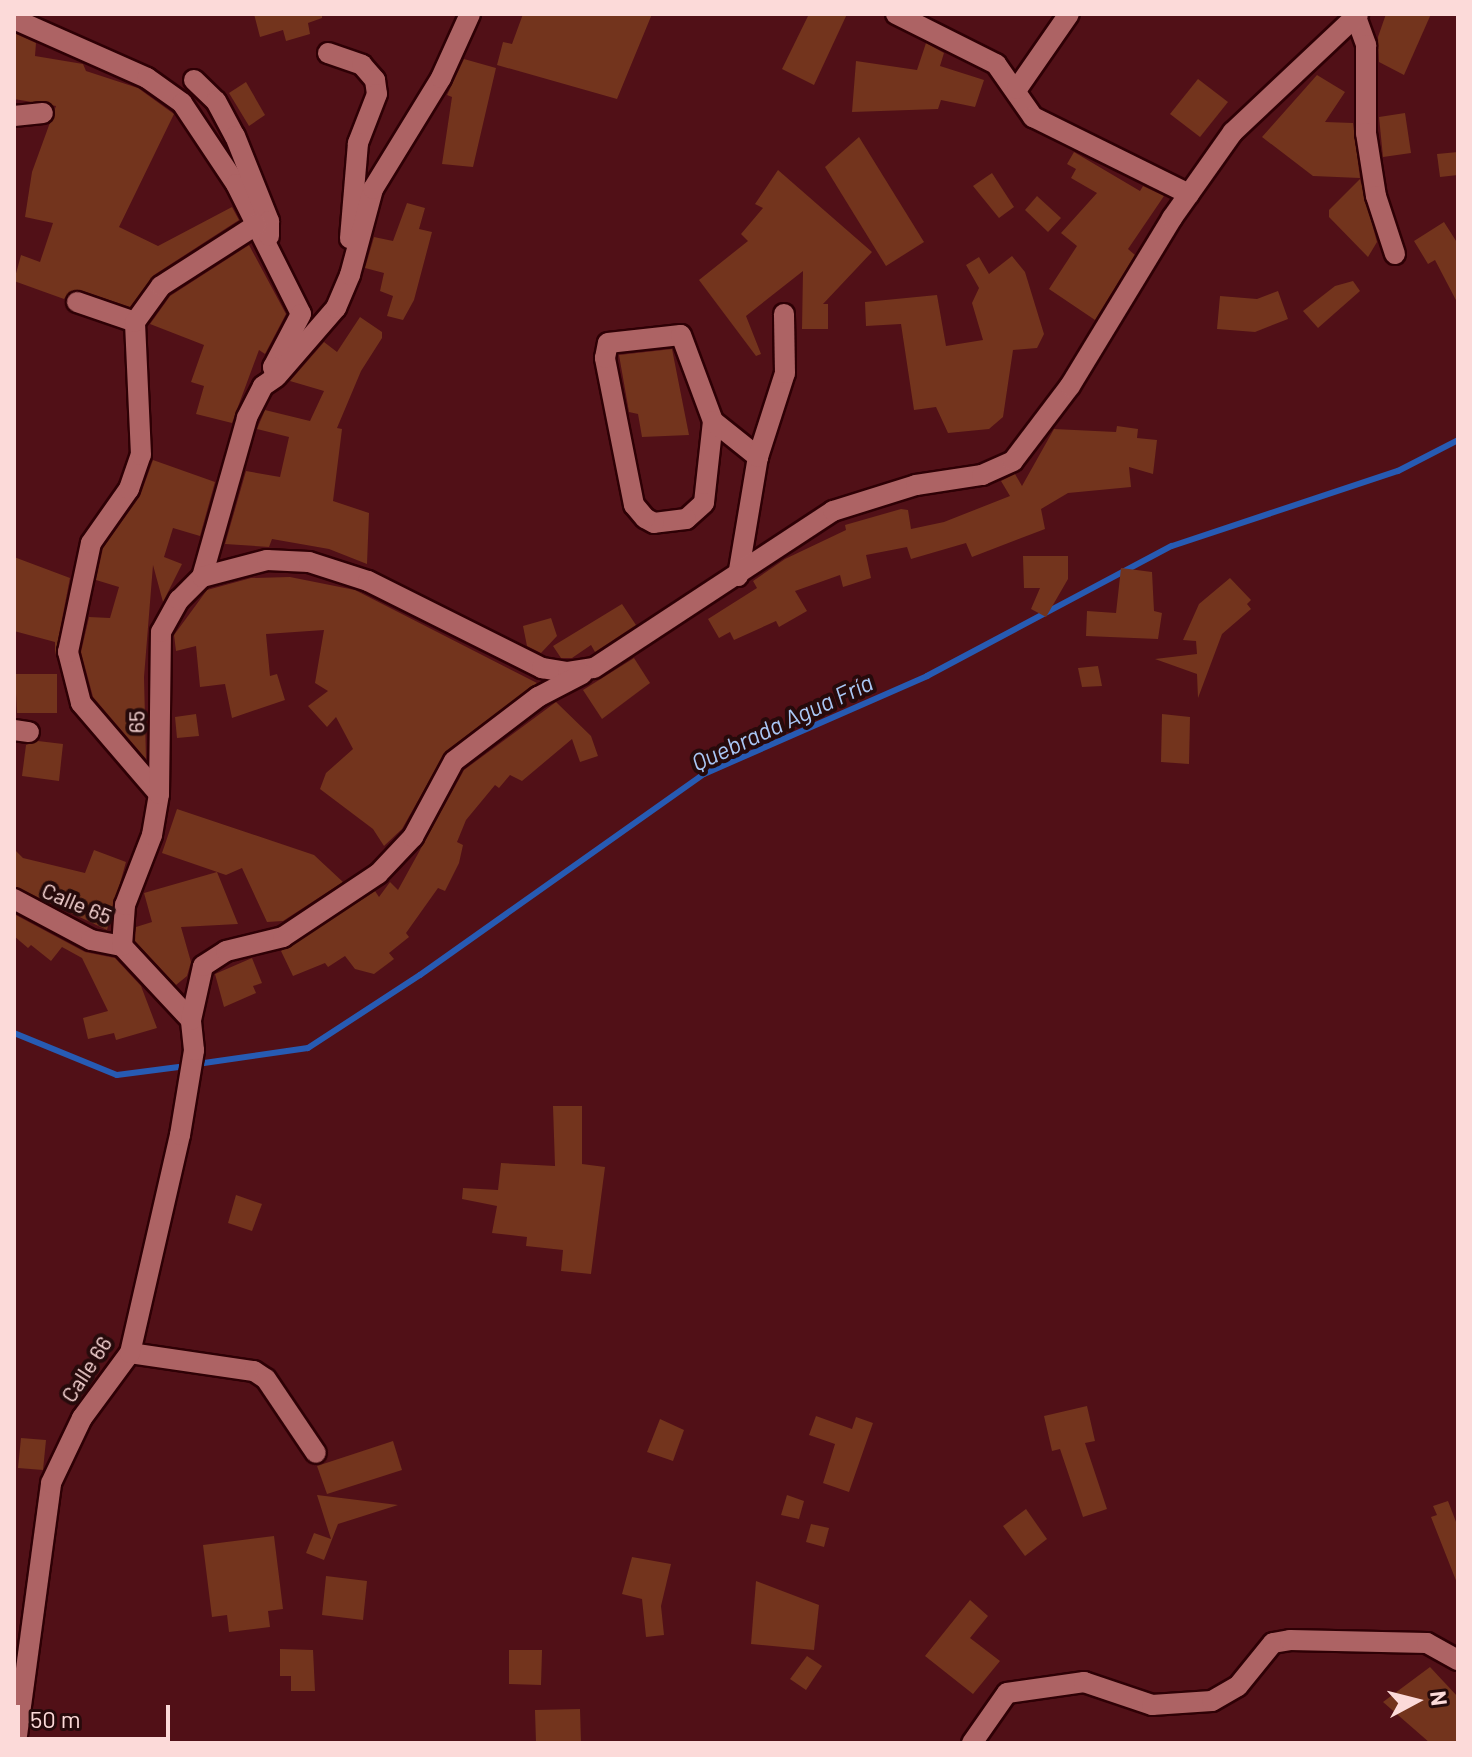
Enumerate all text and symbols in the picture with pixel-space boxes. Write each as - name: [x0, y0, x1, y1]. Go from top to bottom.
- water label: Quebrada Agua Fría: [687, 667, 877, 777]
- street label: 65: [123, 710, 149, 734]
- street label: Calle 65: [38, 877, 116, 929]
- street label: Calle 66: [55, 1331, 117, 1407]
- north arrow: [1376, 1661, 1456, 1741]
- scale bar: [20, 1689, 174, 1739]
- text: N: [1426, 1689, 1454, 1707]
- text: 50 m: [30, 1704, 81, 1733]

